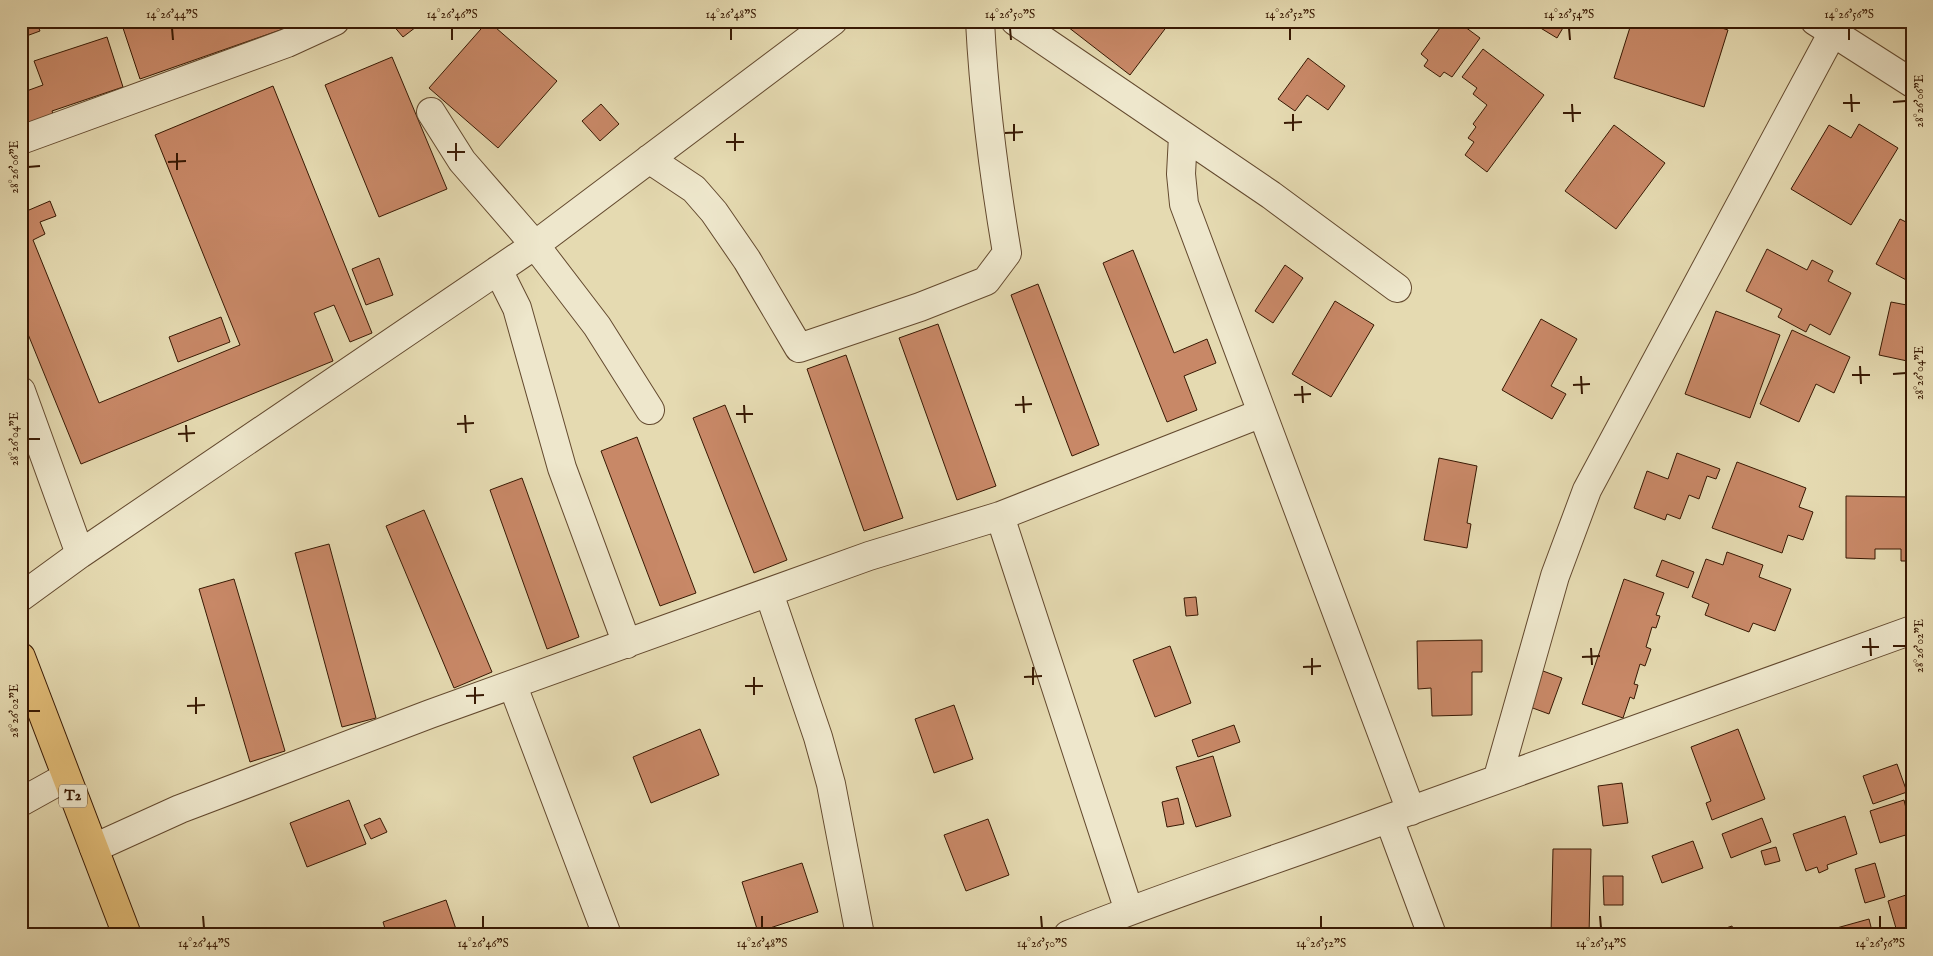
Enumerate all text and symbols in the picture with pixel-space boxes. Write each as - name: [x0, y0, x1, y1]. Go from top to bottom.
- text: 14°26'44"S: [146, 7, 198, 22]
- text: 14°26'46"S: [426, 7, 478, 22]
- text: 14°26'48"S: [706, 7, 756, 22]
- text: 14°26'50"S: [985, 7, 1035, 22]
- text: 14°26'52"S: [1265, 7, 1315, 22]
- text: 14°26'54"S: [1544, 7, 1594, 22]
- text: 14°26'56"S: [1824, 7, 1874, 22]
- text: 28°26'06"E: [1912, 74, 1927, 128]
- text: 28°26'06"E: [7, 140, 22, 194]
- text: 28°26'04"E: [1912, 346, 1927, 400]
- text: 28°26'04"E: [7, 412, 22, 466]
- text: 28°26'02"E: [1912, 619, 1927, 673]
- text: 28°26'02"E: [7, 684, 22, 738]
- road number: T2: [59, 784, 87, 808]
- text: 14°26'44"S: [178, 936, 230, 951]
- text: 14°26'46"S: [457, 936, 509, 951]
- text: 14°26'48"S: [737, 936, 787, 951]
- text: 14°26'50"S: [1017, 936, 1067, 951]
- text: 14°26'52"S: [1296, 936, 1346, 951]
- text: 14°26'54"S: [1576, 936, 1626, 951]
- text: 14°26'56"S: [1855, 936, 1905, 951]

